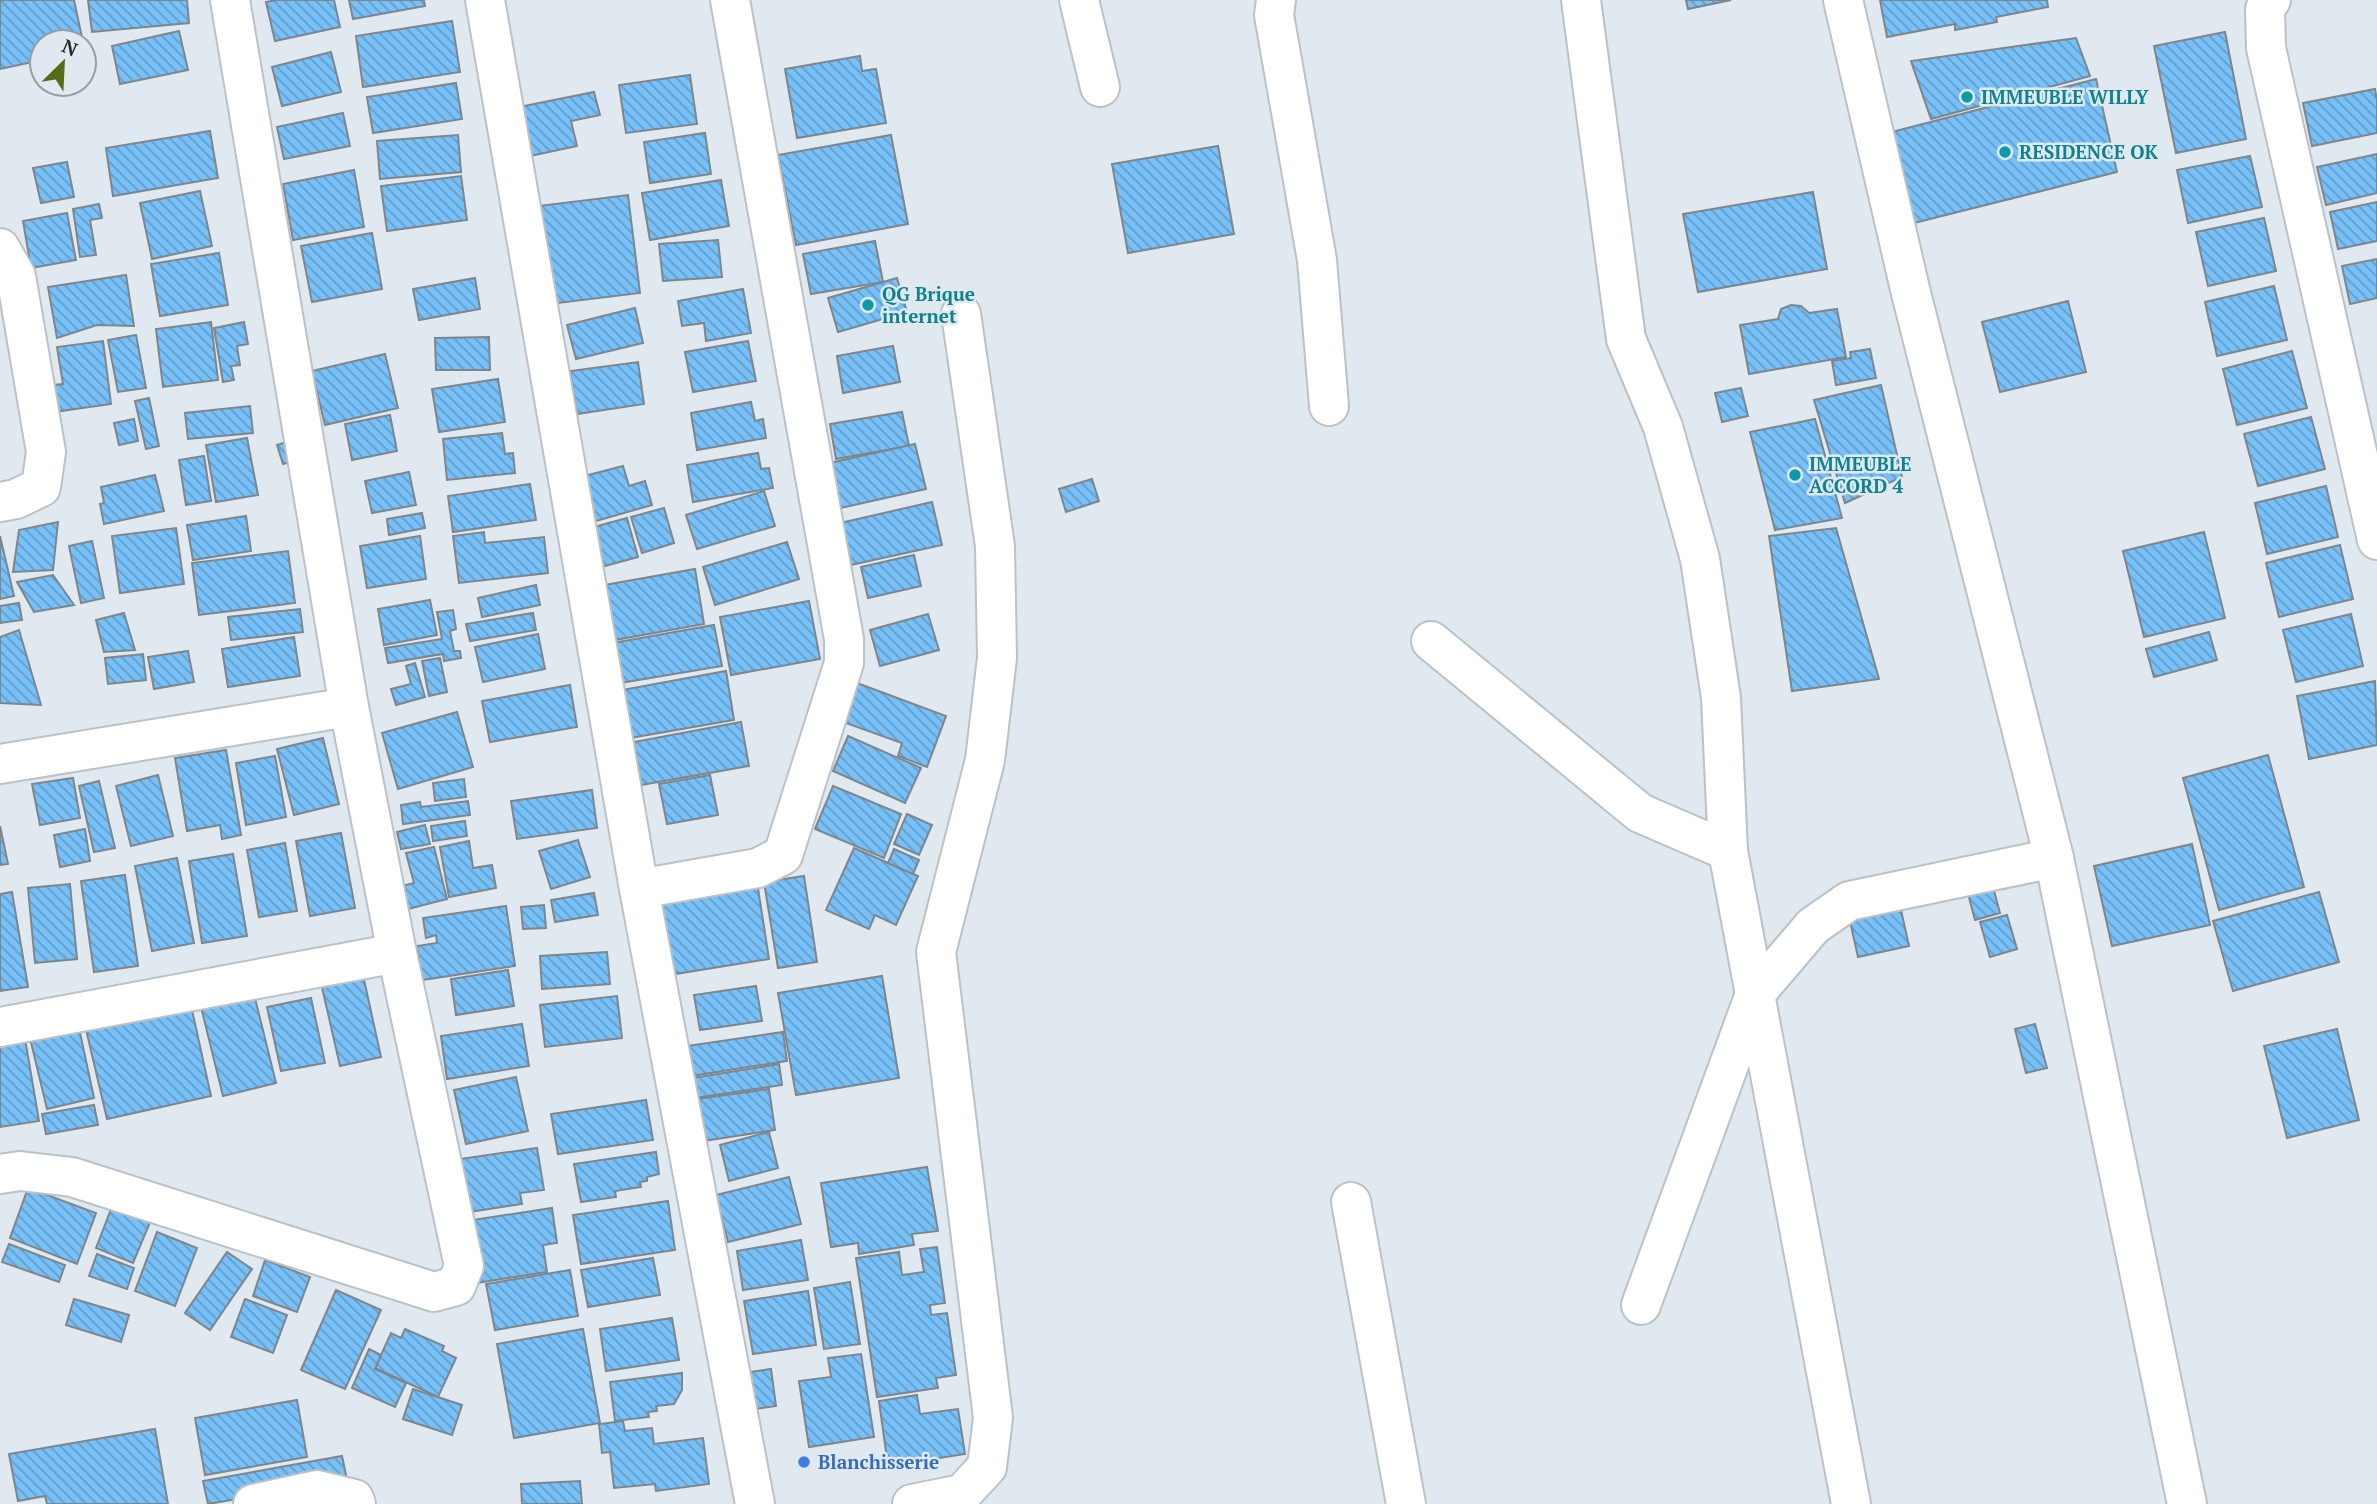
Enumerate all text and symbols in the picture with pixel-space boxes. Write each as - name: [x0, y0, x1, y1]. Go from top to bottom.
- north arrow: [28, 28, 98, 98]
- text: N: [58, 33, 82, 62]
- place label: IMMEUBLE WILLY: [1981, 84, 2149, 109]
- marker: IMMEUBLE WILLY: [1959, 89, 1975, 105]
- place label: RESIDENCE OK: [2019, 139, 2159, 164]
- marker: RESIDENCE OK: [1997, 144, 2013, 160]
- place label: QG Brique internet: [882, 281, 975, 328]
- marker: QG Brique internet: [860, 297, 876, 313]
- place label: IMMEUBLE ACCORD 4: [1809, 451, 1911, 498]
- marker: IMMEUBLE ACCORD 4: [1787, 467, 1803, 483]
- place label: Blanchisserie: [818, 1449, 939, 1474]
- marker: Blanchisserie: [796, 1454, 812, 1470]

